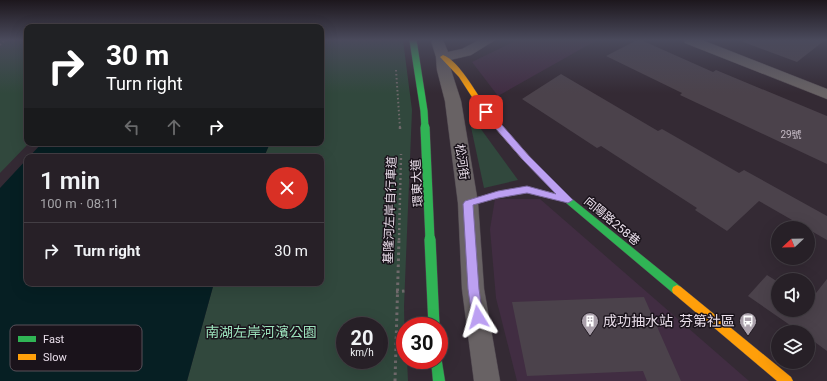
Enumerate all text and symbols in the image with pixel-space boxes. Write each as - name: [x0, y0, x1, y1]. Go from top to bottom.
- text: 30 m: [106, 39, 169, 72]
- icon: right: [40, 40, 92, 92]
- text: Turn right: [106, 73, 183, 94]
- pin: [469, 95, 503, 129]
- icon: arrive: [475, 101, 497, 123]
- icon: left: [121, 116, 143, 138]
- icon: ahead: [163, 116, 185, 138]
- icon: right: [205, 116, 227, 138]
- house number: 29號: [780, 129, 802, 140]
- street label: 松河街: [453, 143, 471, 181]
- street label: 基隆河左岸自行車道: [381, 156, 399, 264]
- street label: 環東大道: [409, 159, 425, 207]
- text: 1 min: [40, 167, 100, 195]
- button: close: [266, 167, 308, 209]
- street label: 向陽路258巷: [581, 194, 643, 248]
- text: 100 m · 08:11: [40, 196, 119, 211]
- north arrow: [771, 221, 815, 265]
- map controls: [771, 221, 815, 369]
- icon: right: [40, 240, 62, 262]
- text: Turn right: [74, 242, 140, 260]
- text: 30 m: [274, 242, 308, 260]
- button: sound: [771, 273, 815, 317]
- position arrow: [457, 296, 499, 338]
- building icon: 成功抽水站: [580, 311, 600, 336]
- bus stop icon: 芬第社區: [738, 311, 758, 336]
- place label: 成功抽水站: [603, 313, 673, 329]
- place label: 芬第社區: [679, 313, 735, 329]
- speed limit sign: 30: [396, 317, 448, 369]
- park label: 南湖左岸河濱公園: [205, 324, 317, 340]
- legend: [10, 325, 142, 371]
- button: layers: [771, 325, 815, 369]
- text: 20: [351, 326, 373, 350]
- text: Fast: [43, 333, 65, 346]
- text: km/h: [350, 347, 374, 358]
- text: Slow: [43, 351, 67, 364]

